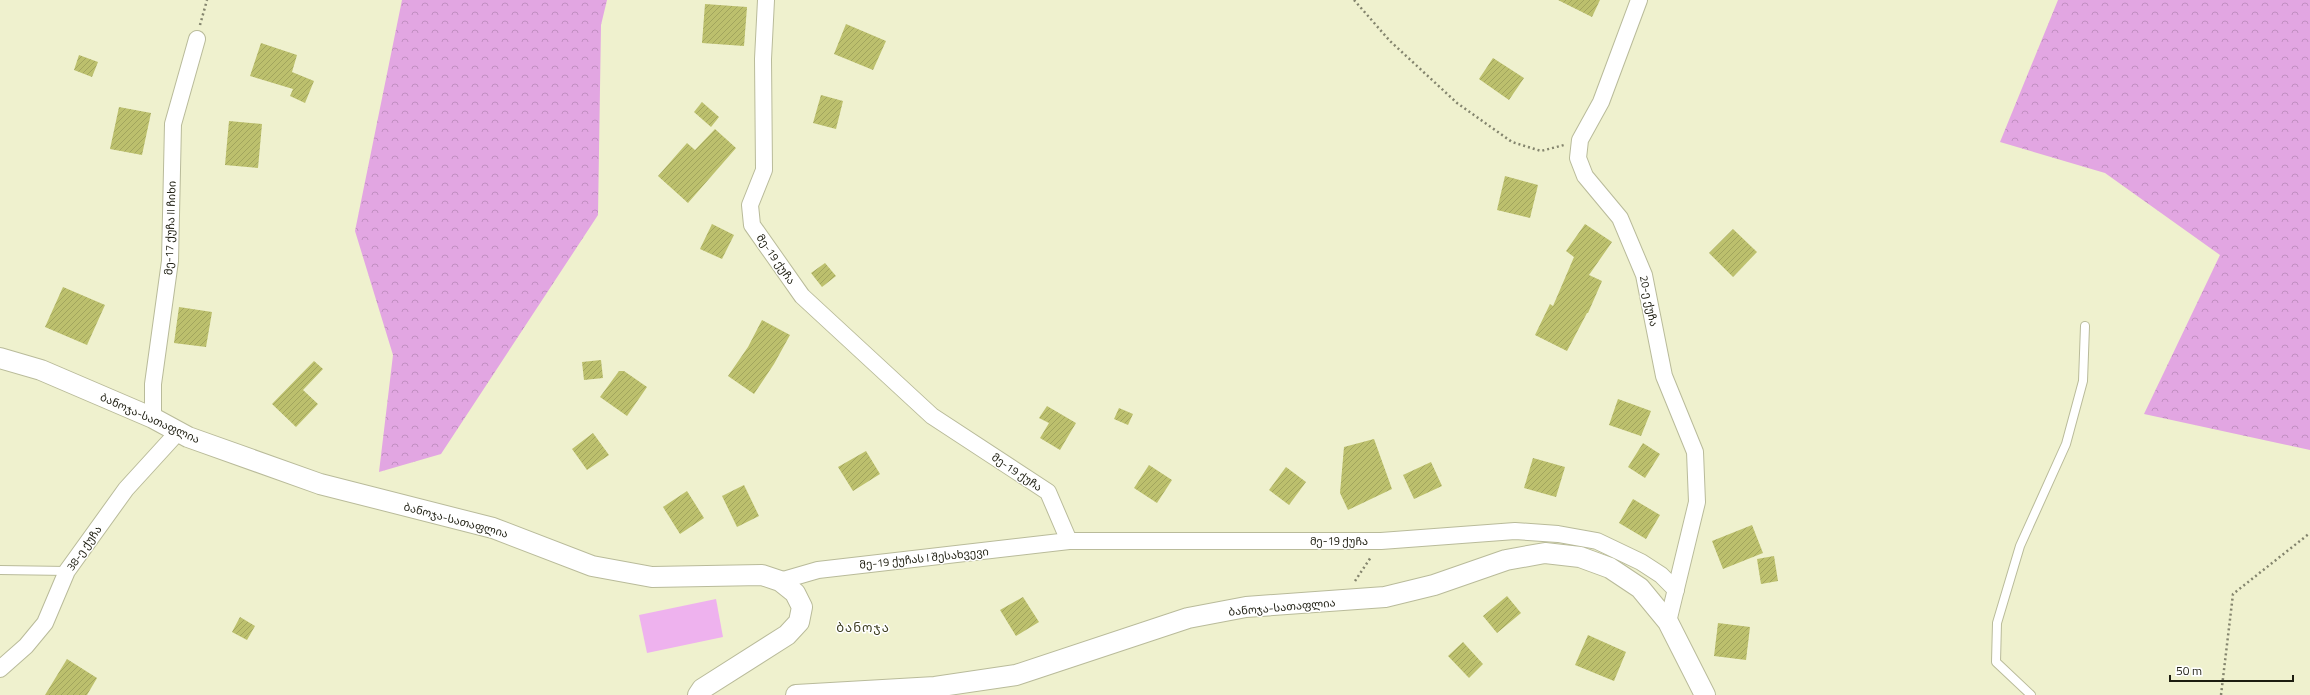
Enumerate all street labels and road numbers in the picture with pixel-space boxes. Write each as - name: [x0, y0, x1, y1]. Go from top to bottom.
- street label: მე-17 ქუჩა II ჩიხი: [160, 181, 180, 275]
- street label: მე-19 ქუჩა: [753, 231, 799, 287]
- street label: 20-ე ქუჩა: [1636, 274, 1662, 328]
- street label: ბანოჯა-სათაფლია: [98, 389, 202, 447]
- street label: მე-19 ქუჩა: [988, 449, 1046, 495]
- street label: ბანოჯა-სათაფლია: [402, 498, 510, 542]
- street label: 38-ე ქუჩა: [63, 522, 105, 574]
- street label: მე-19 ქუჩა: [1310, 533, 1368, 549]
- street label: მე-19 ქუჩას I შესახვევი: [859, 543, 989, 573]
- street label: ბანოჯა-სათაფლია: [1228, 594, 1336, 620]

